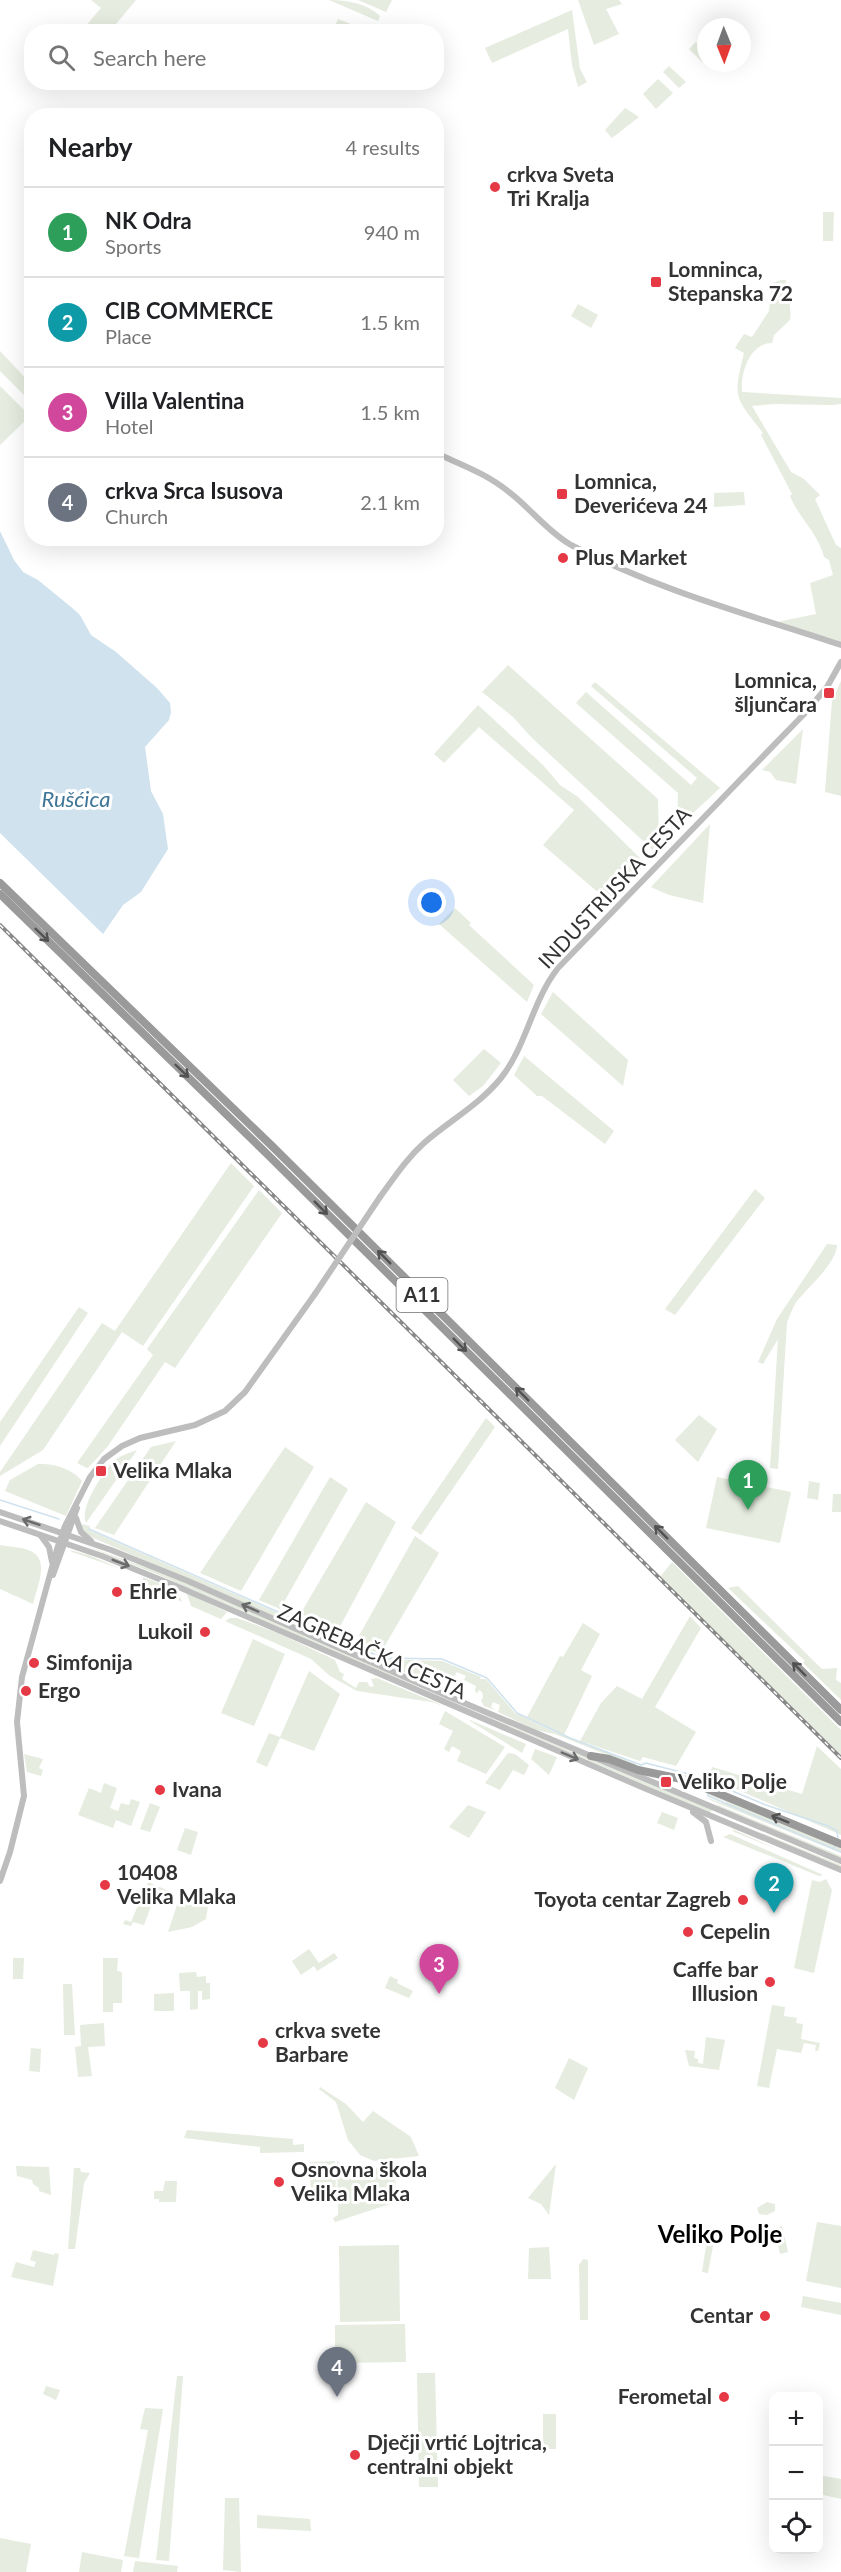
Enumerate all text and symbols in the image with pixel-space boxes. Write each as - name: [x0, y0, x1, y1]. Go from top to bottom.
- north arrow: [697, 18, 751, 72]
- search box: [24, 24, 444, 90]
- icon: search: [45, 41, 78, 74]
- text: Search here: [93, 44, 206, 71]
- text: Nearby: [48, 131, 133, 163]
- text: 4 results: [345, 135, 420, 159]
- place label: crkva Sveta Tri Kralja: [507, 161, 614, 210]
- marker: crkva Sveta Tri Kralja: [488, 180, 502, 194]
- text: NK Odra: [105, 207, 192, 234]
- text: 1: [62, 220, 73, 244]
- text: 940 m: [364, 220, 420, 244]
- text: Sports: [105, 234, 161, 258]
- place label: Lomninca, Stepanska 72: [668, 256, 793, 305]
- marker: Lomninca, Stepanska 72: [649, 275, 663, 289]
- text: CIB COMMERCE: [105, 297, 273, 324]
- text: 2: [62, 310, 73, 334]
- text: 1.5 km: [360, 310, 420, 334]
- text: Place: [105, 324, 152, 348]
- text: Villa Valentina: [105, 387, 244, 414]
- text: 3: [62, 400, 73, 424]
- text: 1.5 km: [360, 400, 420, 424]
- text: Hotel: [105, 414, 154, 438]
- place label: Lomnica, Deverićeva 24: [574, 468, 708, 517]
- text: crkva Srca Isusova: [105, 477, 283, 504]
- marker: Lomnica, Deverićeva 24: [555, 487, 569, 501]
- text: 4: [62, 490, 73, 514]
- text: 2.1 km: [360, 490, 420, 514]
- text: Church: [105, 504, 168, 528]
- place label: Plus Market: [575, 544, 687, 569]
- marker: Plus Market: [556, 551, 570, 565]
- place label: Lomnica, šljunčara: [734, 667, 817, 716]
- marker: Lomnica, šljunčara: [822, 686, 836, 700]
- water label: Rušćica: [41, 785, 111, 812]
- street label: INDUSTRIJSKA CESTA: [532, 800, 696, 973]
- your location: [417, 888, 446, 917]
- one-way arrow: [34, 928, 49, 943]
- one-way arrow: [174, 1064, 189, 1079]
- one-way arrow: [314, 1200, 329, 1215]
- one-way arrow: [376, 1250, 391, 1264]
- road number: A11: [396, 1278, 448, 1312]
- one-way arrow: [452, 1337, 467, 1352]
- one-way arrow: [515, 1387, 530, 1402]
- place label: Velika Mlaka: [112, 1457, 232, 1482]
- pin: 1: [728, 1460, 768, 1510]
- marker: Velika Mlaka: [94, 1464, 108, 1478]
- one-way arrow: [22, 1516, 41, 1527]
- one-way arrow: [653, 1524, 668, 1539]
- one-way arrow: [111, 1559, 130, 1570]
- place label: Ehrle: [129, 1578, 177, 1603]
- marker: Ehrle: [110, 1585, 124, 1599]
- street label: ZAGREBAČKA CESTA: [274, 1598, 472, 1704]
- one-way arrow: [241, 1602, 259, 1613]
- place label: Lukoil: [137, 1618, 193, 1643]
- marker: Lukoil: [198, 1625, 212, 1639]
- place label: Simfonija: [46, 1649, 133, 1674]
- marker: Simfonija: [27, 1656, 41, 1670]
- one-way arrow: [792, 1661, 807, 1676]
- place label: Ergo: [38, 1677, 81, 1702]
- marker: Ergo: [19, 1684, 33, 1698]
- one-way arrow: [561, 1751, 579, 1762]
- place label: Veliko Polje: [677, 1768, 787, 1793]
- marker: Veliko Polje: [659, 1775, 673, 1789]
- place label: Ivana: [172, 1776, 222, 1801]
- marker: Ivana: [153, 1783, 167, 1797]
- one-way arrow: [772, 1813, 790, 1824]
- place label: 10408 Velika Mlaka: [116, 1859, 236, 1908]
- pin: 2: [754, 1864, 794, 1913]
- marker: 10408 Velika Mlaka: [98, 1878, 112, 1892]
- place label: Toyota centar Zagreb: [534, 1886, 731, 1911]
- marker: Toyota centar Zagreb: [736, 1893, 750, 1907]
- place label: Cepelin: [700, 1918, 770, 1943]
- marker: Cepelin: [681, 1925, 695, 1939]
- pin: 3: [420, 1944, 458, 1994]
- place label: Caffe bar Illusion: [673, 1956, 758, 2005]
- marker: Caffe bar Illusion: [763, 1975, 777, 1989]
- place label: crkva svete Barbare: [275, 2017, 381, 2066]
- marker: crkva svete Barbare: [256, 2036, 270, 2050]
- place label: Osnovna škola Velika Mlaka: [290, 2156, 427, 2205]
- marker: Osnovna škola Velika Mlaka: [272, 2175, 286, 2189]
- district label: Veliko Polje: [657, 2219, 782, 2248]
- place label: Centar: [690, 2302, 753, 2327]
- marker: Centar: [758, 2309, 772, 2323]
- pin: 4: [318, 2348, 356, 2397]
- place label: Ferometal: [618, 2383, 712, 2408]
- marker: Ferometal: [717, 2390, 731, 2404]
- map controls: [769, 2392, 823, 2554]
- button: +: [769, 2392, 823, 2446]
- place label: Dječji vrtić Lojtrica, centralni objekt: [367, 2429, 547, 2478]
- button: −: [769, 2446, 823, 2500]
- marker: Dječji vrtić Lojtrica, centralni objekt: [348, 2448, 362, 2462]
- button: locate: [769, 2500, 823, 2554]

